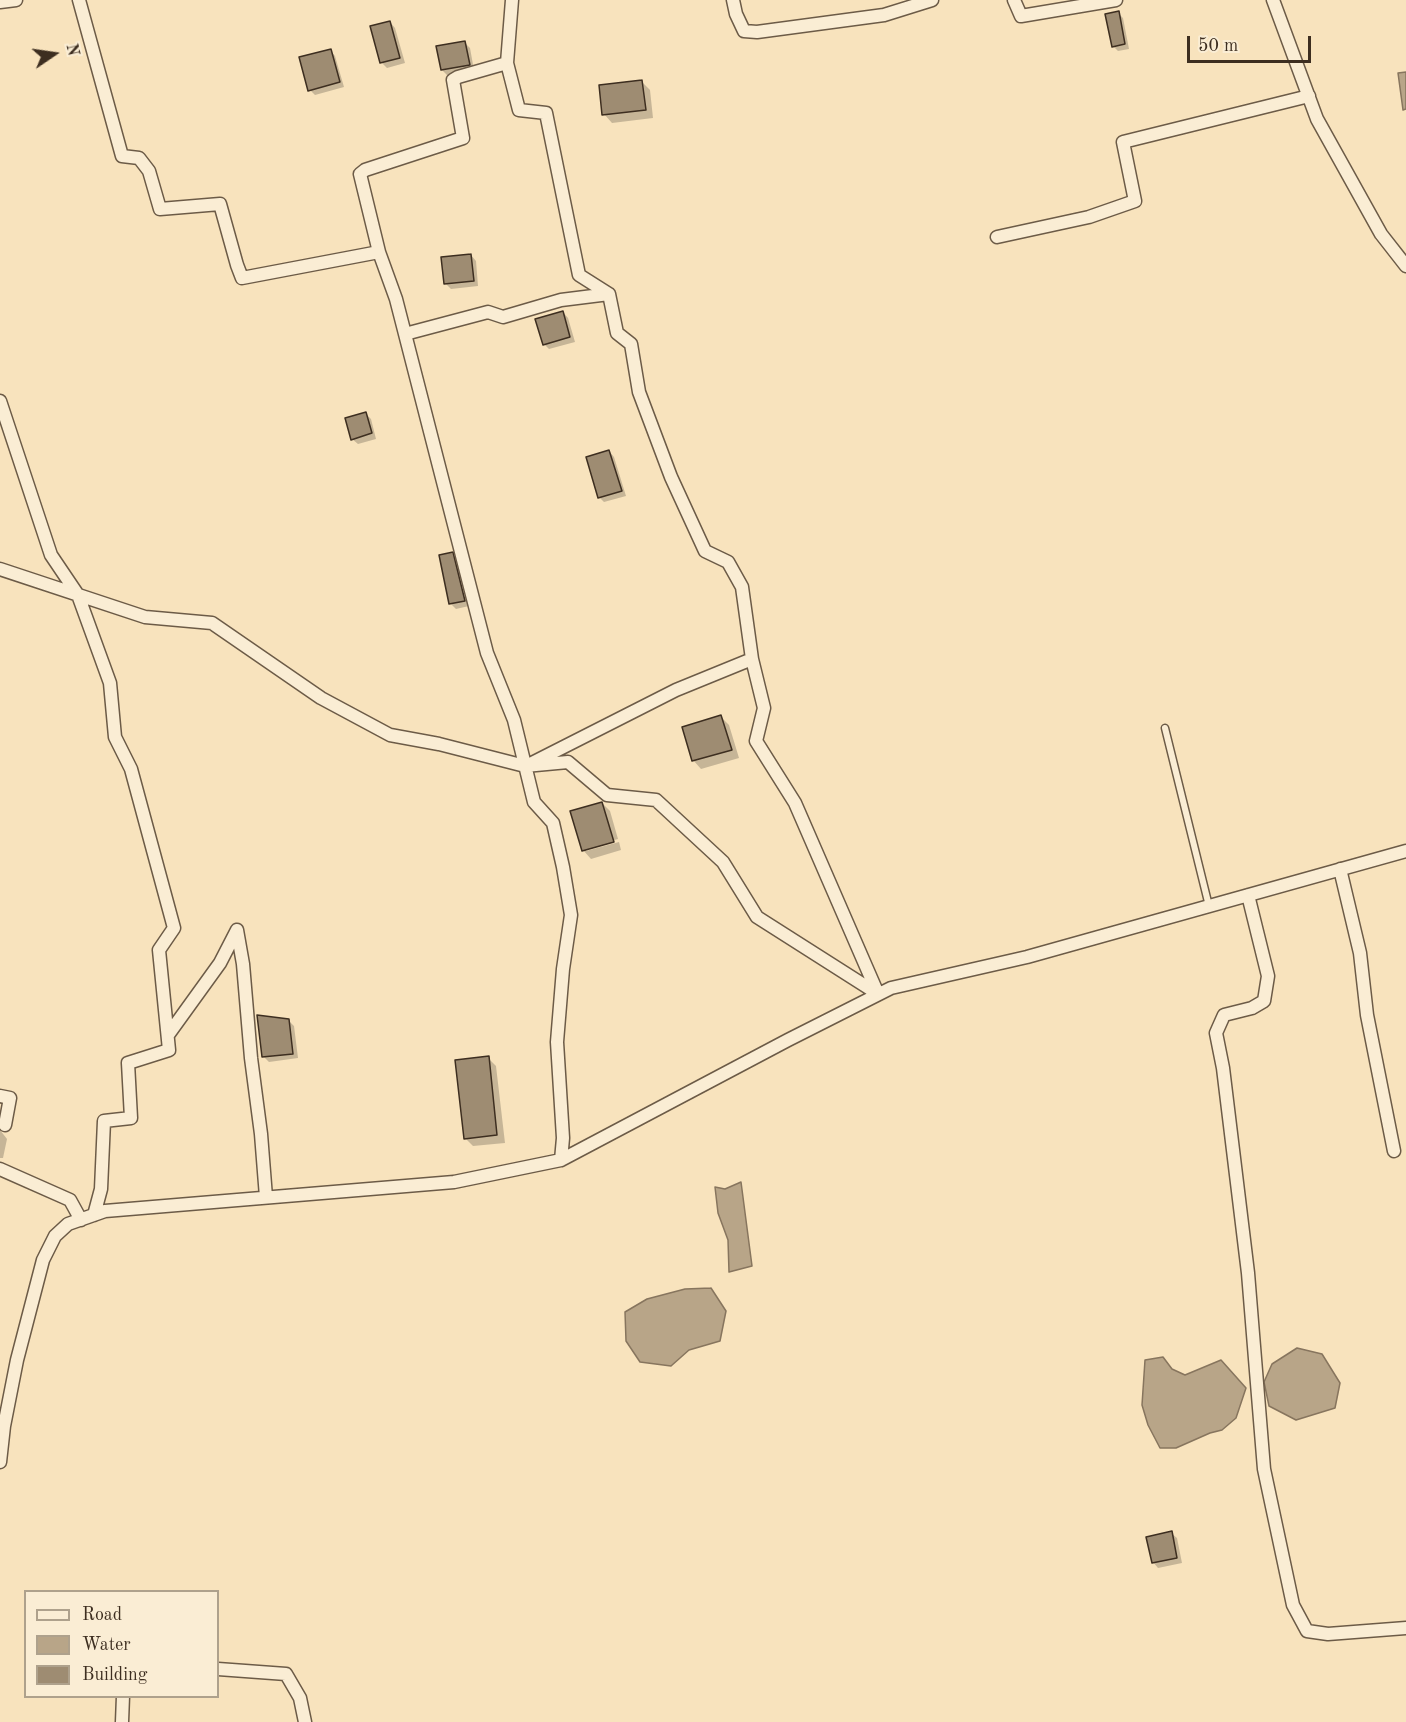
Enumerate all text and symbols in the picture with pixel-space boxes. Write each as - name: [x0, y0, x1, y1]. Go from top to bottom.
- north arrow: [24, 24, 84, 84]
- scale bar: [1190, 24, 1314, 62]
- text: 50 m: [1198, 37, 1238, 55]
- text: N: [62, 42, 81, 58]
- legend: [24, 1590, 219, 1698]
- text: Road: [82, 1606, 122, 1624]
- text: Water: [82, 1636, 131, 1654]
- text: Building: [82, 1666, 147, 1684]

